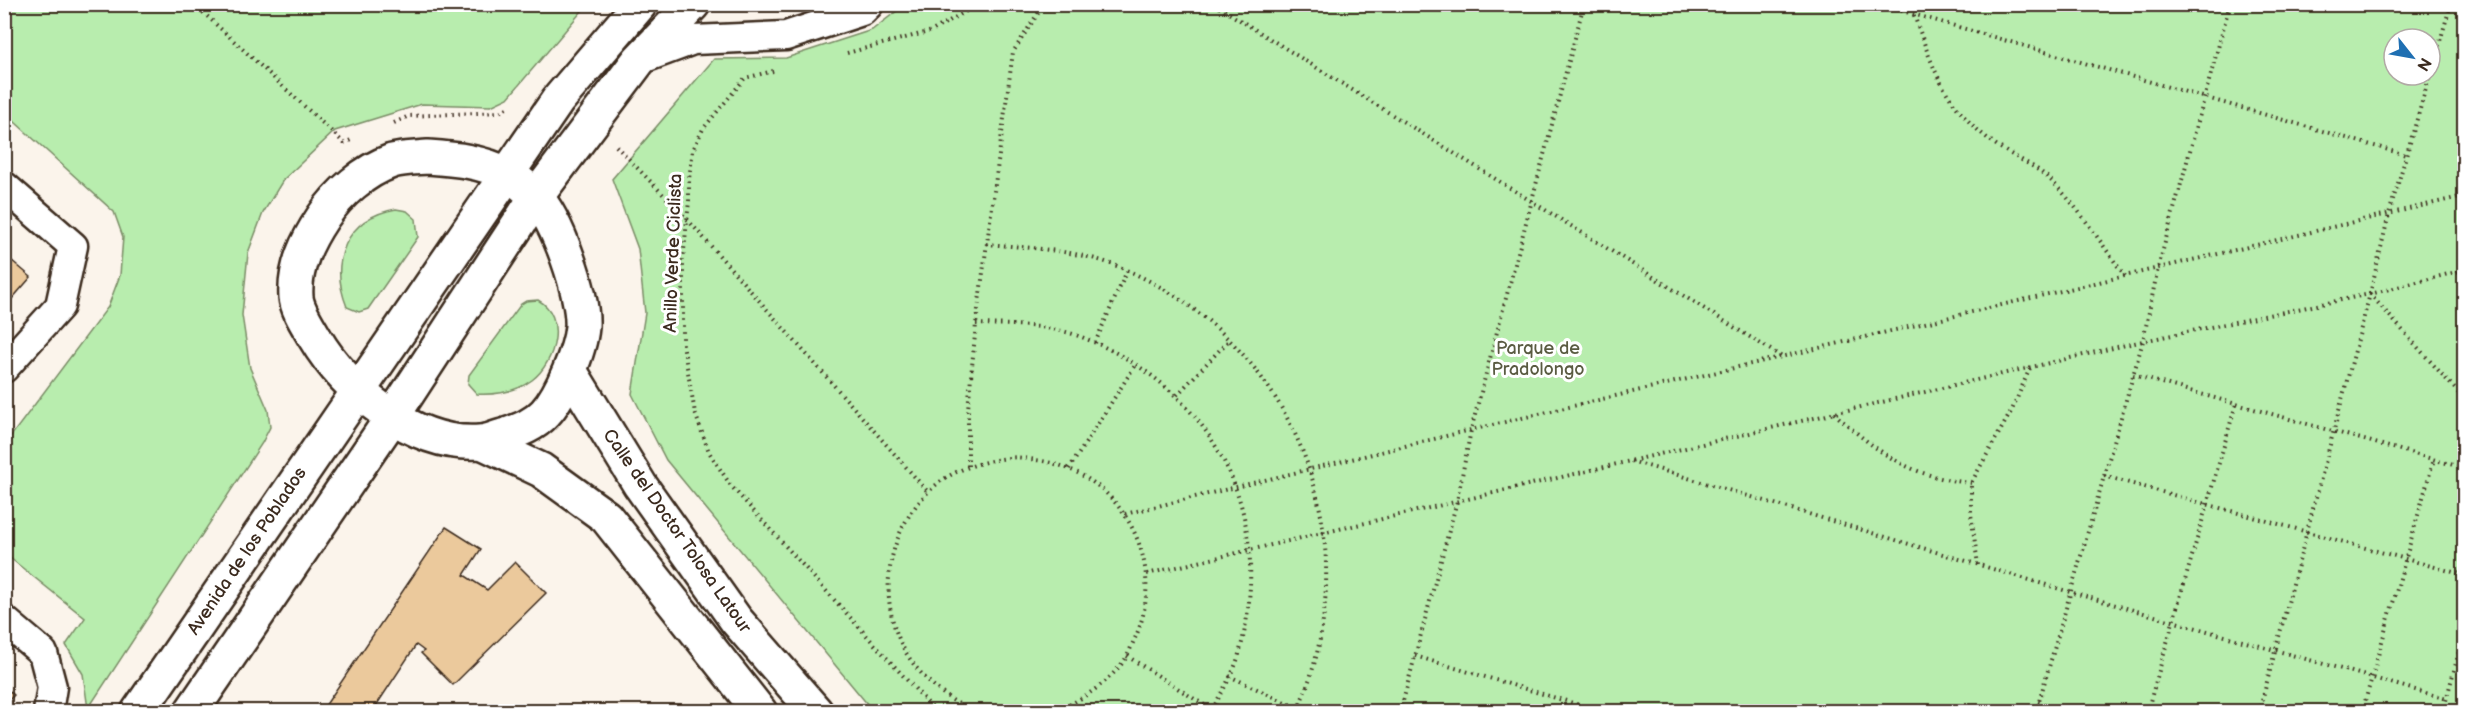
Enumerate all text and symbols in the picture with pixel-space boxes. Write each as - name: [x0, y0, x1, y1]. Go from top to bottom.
- north arrow: [2382, 27, 2442, 87]
- text: N: [2412, 54, 2435, 74]
- street label: Anillo Verde Ciclista: [660, 173, 686, 333]
- park label: Parque de Pradolongo: [1491, 338, 1585, 380]
- street label: Calle del Doctor Tolosa Latour: [598, 425, 756, 637]
- street label: Avenida de los Poblados: [183, 463, 311, 639]

